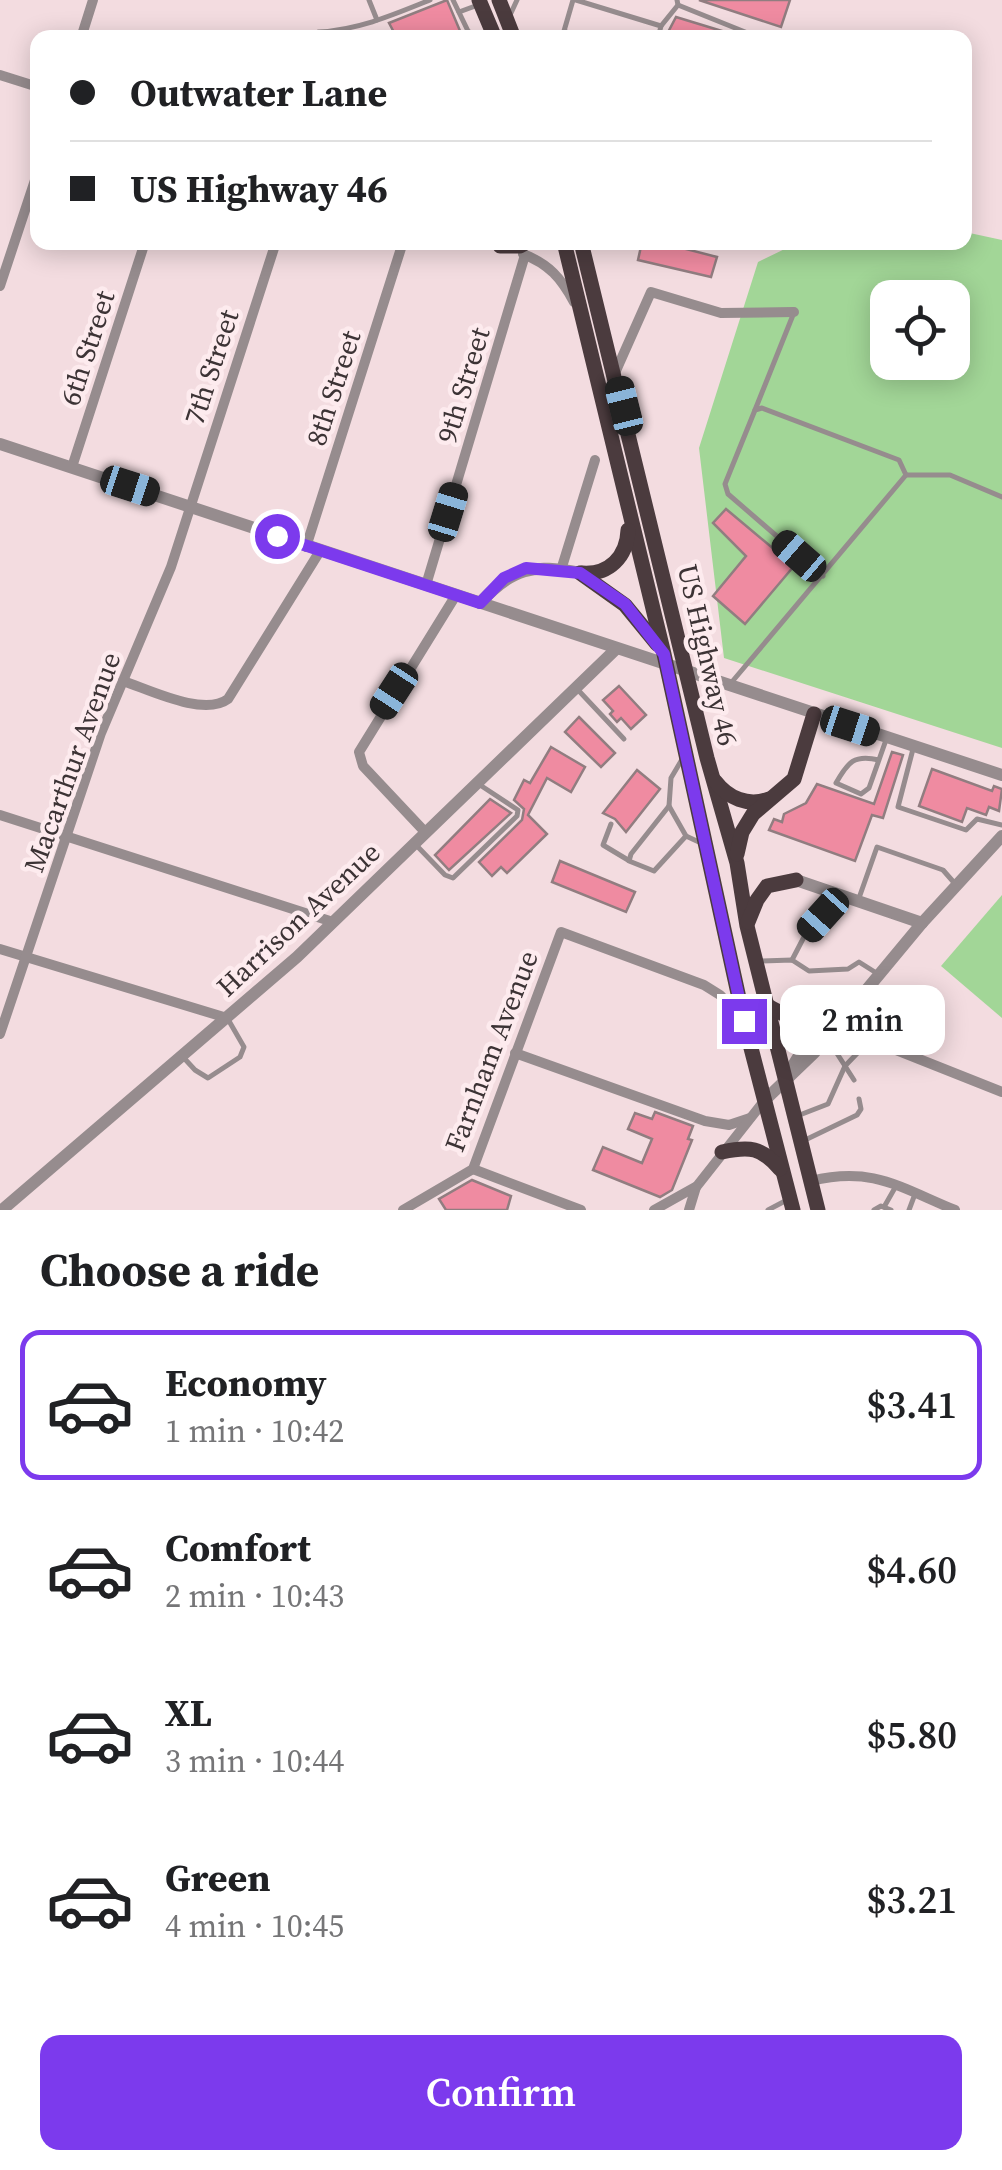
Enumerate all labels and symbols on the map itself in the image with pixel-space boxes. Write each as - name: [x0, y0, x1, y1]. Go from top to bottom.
- street label: 6th Street: [51, 285, 124, 410]
- street label: 7th Street: [175, 304, 248, 429]
- street label: 9th Street: [427, 322, 499, 447]
- street label: 8th Street: [297, 325, 370, 450]
- car: [602, 373, 646, 439]
- car: [97, 462, 163, 510]
- car: [425, 479, 471, 545]
- route start: [255, 514, 300, 559]
- car: [767, 525, 831, 587]
- street label: US Highway 46: [669, 561, 747, 749]
- street label: Macarthur Avenue: [15, 647, 129, 877]
- car: [365, 658, 423, 724]
- car: [817, 702, 883, 750]
- street label: Harrison Avenue: [208, 833, 388, 1005]
- car: [792, 883, 854, 947]
- street label: Farnham Avenue: [435, 945, 547, 1157]
- callout: 2 min: [779, 986, 944, 1056]
- route end: [722, 999, 767, 1044]

